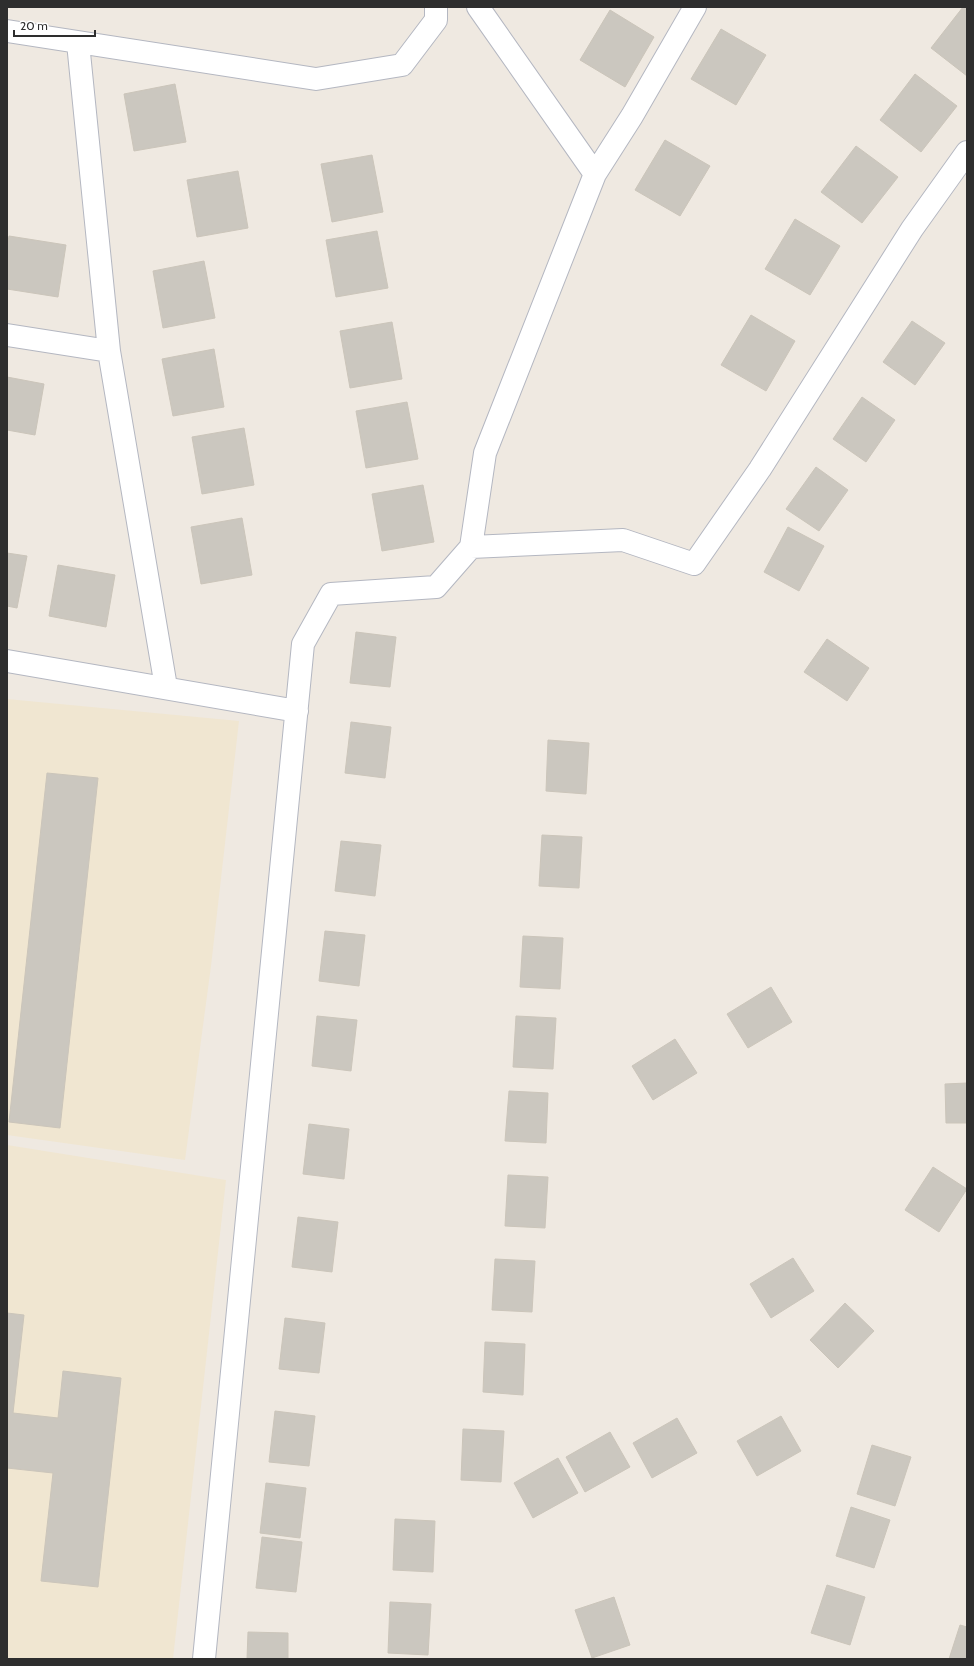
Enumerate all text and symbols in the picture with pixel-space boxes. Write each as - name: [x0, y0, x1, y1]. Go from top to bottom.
- scale bar: [14, 12, 95, 38]
- text: 20 m: [20, 18, 48, 33]

